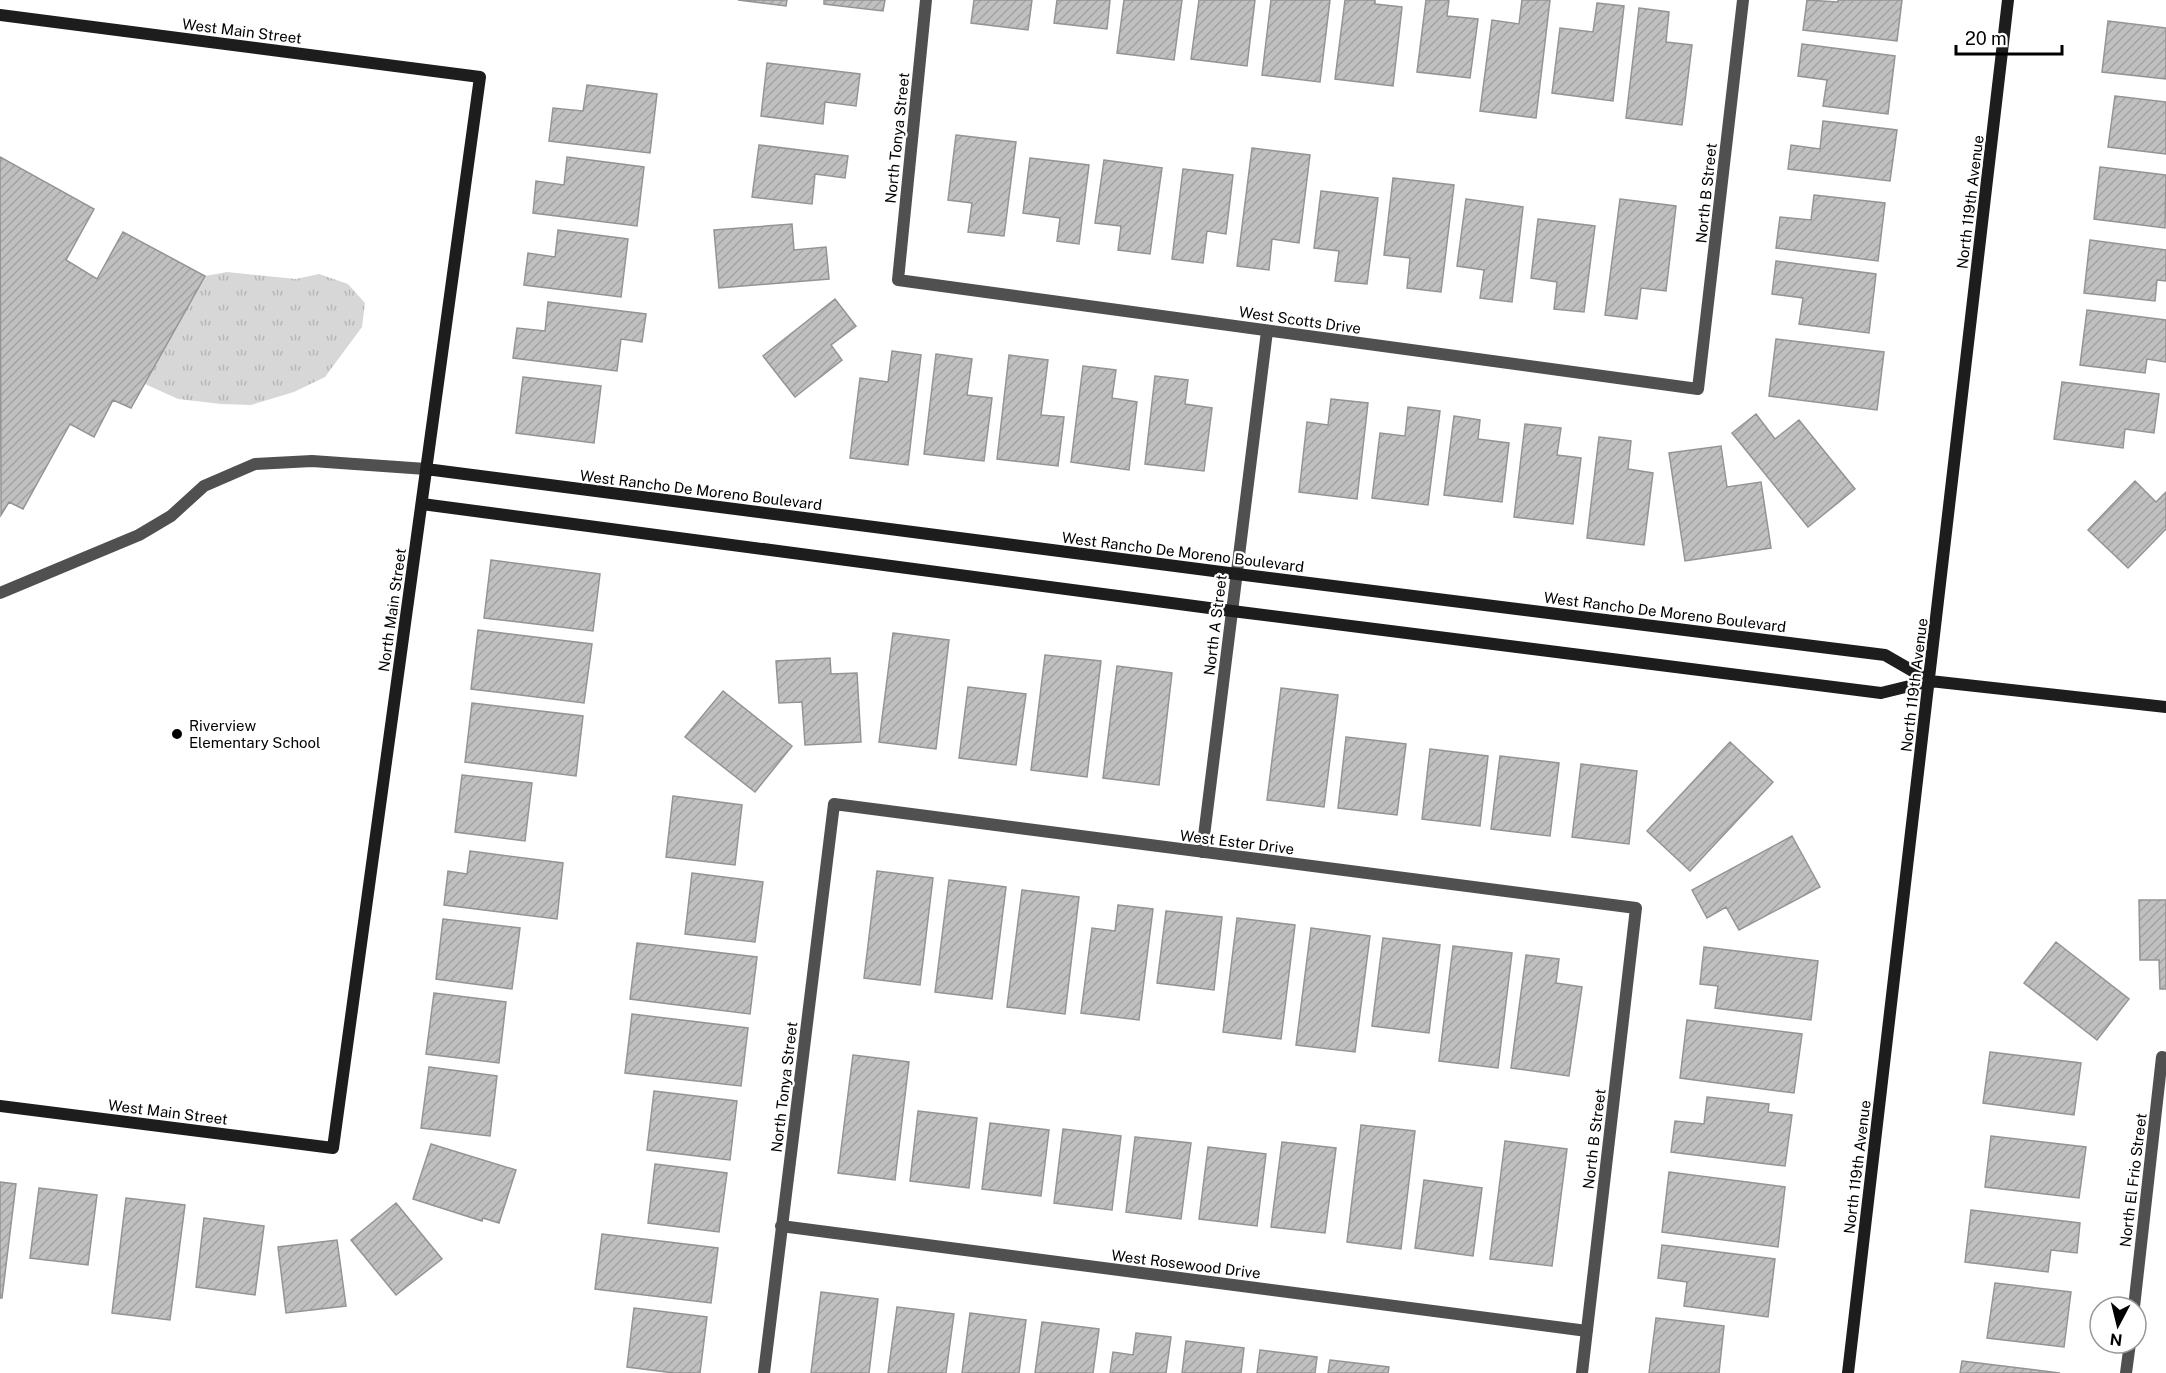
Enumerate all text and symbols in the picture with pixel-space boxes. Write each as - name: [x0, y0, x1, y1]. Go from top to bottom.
- street label: West Main Street: [181, 15, 303, 47]
- scale bar: [1956, 18, 2062, 56]
- text: 20 m: [1965, 28, 2007, 49]
- street label: North Tonya Street: [882, 71, 912, 204]
- street label: North 119th Avenue: [1953, 134, 1987, 270]
- street label: North B Street: [1692, 142, 1720, 244]
- street label: West Scotts Drive: [1238, 303, 1362, 337]
- street label: West Rancho De Moreno Boulevard: [579, 467, 823, 513]
- street label: West Rancho De Moreno Boulevard: [1061, 529, 1305, 575]
- street label: North Main Street: [375, 547, 409, 673]
- street label: North A Street: [1200, 573, 1230, 676]
- street label: West Rancho De Moreno Boulevard: [1543, 589, 1787, 635]
- street label: North 119th Avenue: [1897, 617, 1931, 753]
- place label: Riverview Elementary School: [189, 717, 321, 751]
- marker: Riverview Elementary School: [170, 727, 184, 741]
- street label: West Ester Drive: [1179, 827, 1295, 857]
- street label: North Tonya Street: [768, 1020, 800, 1153]
- street label: North B Street: [1579, 1088, 1609, 1190]
- street label: West Main Street: [107, 1096, 229, 1128]
- street label: North 119th Avenue: [1840, 1099, 1874, 1235]
- street label: North El Frio Street: [2116, 1112, 2150, 1248]
- street label: West Rosewood Drive: [1110, 1246, 1262, 1282]
- north arrow: [2088, 1295, 2148, 1355]
- text: N: [2109, 1329, 2124, 1350]

